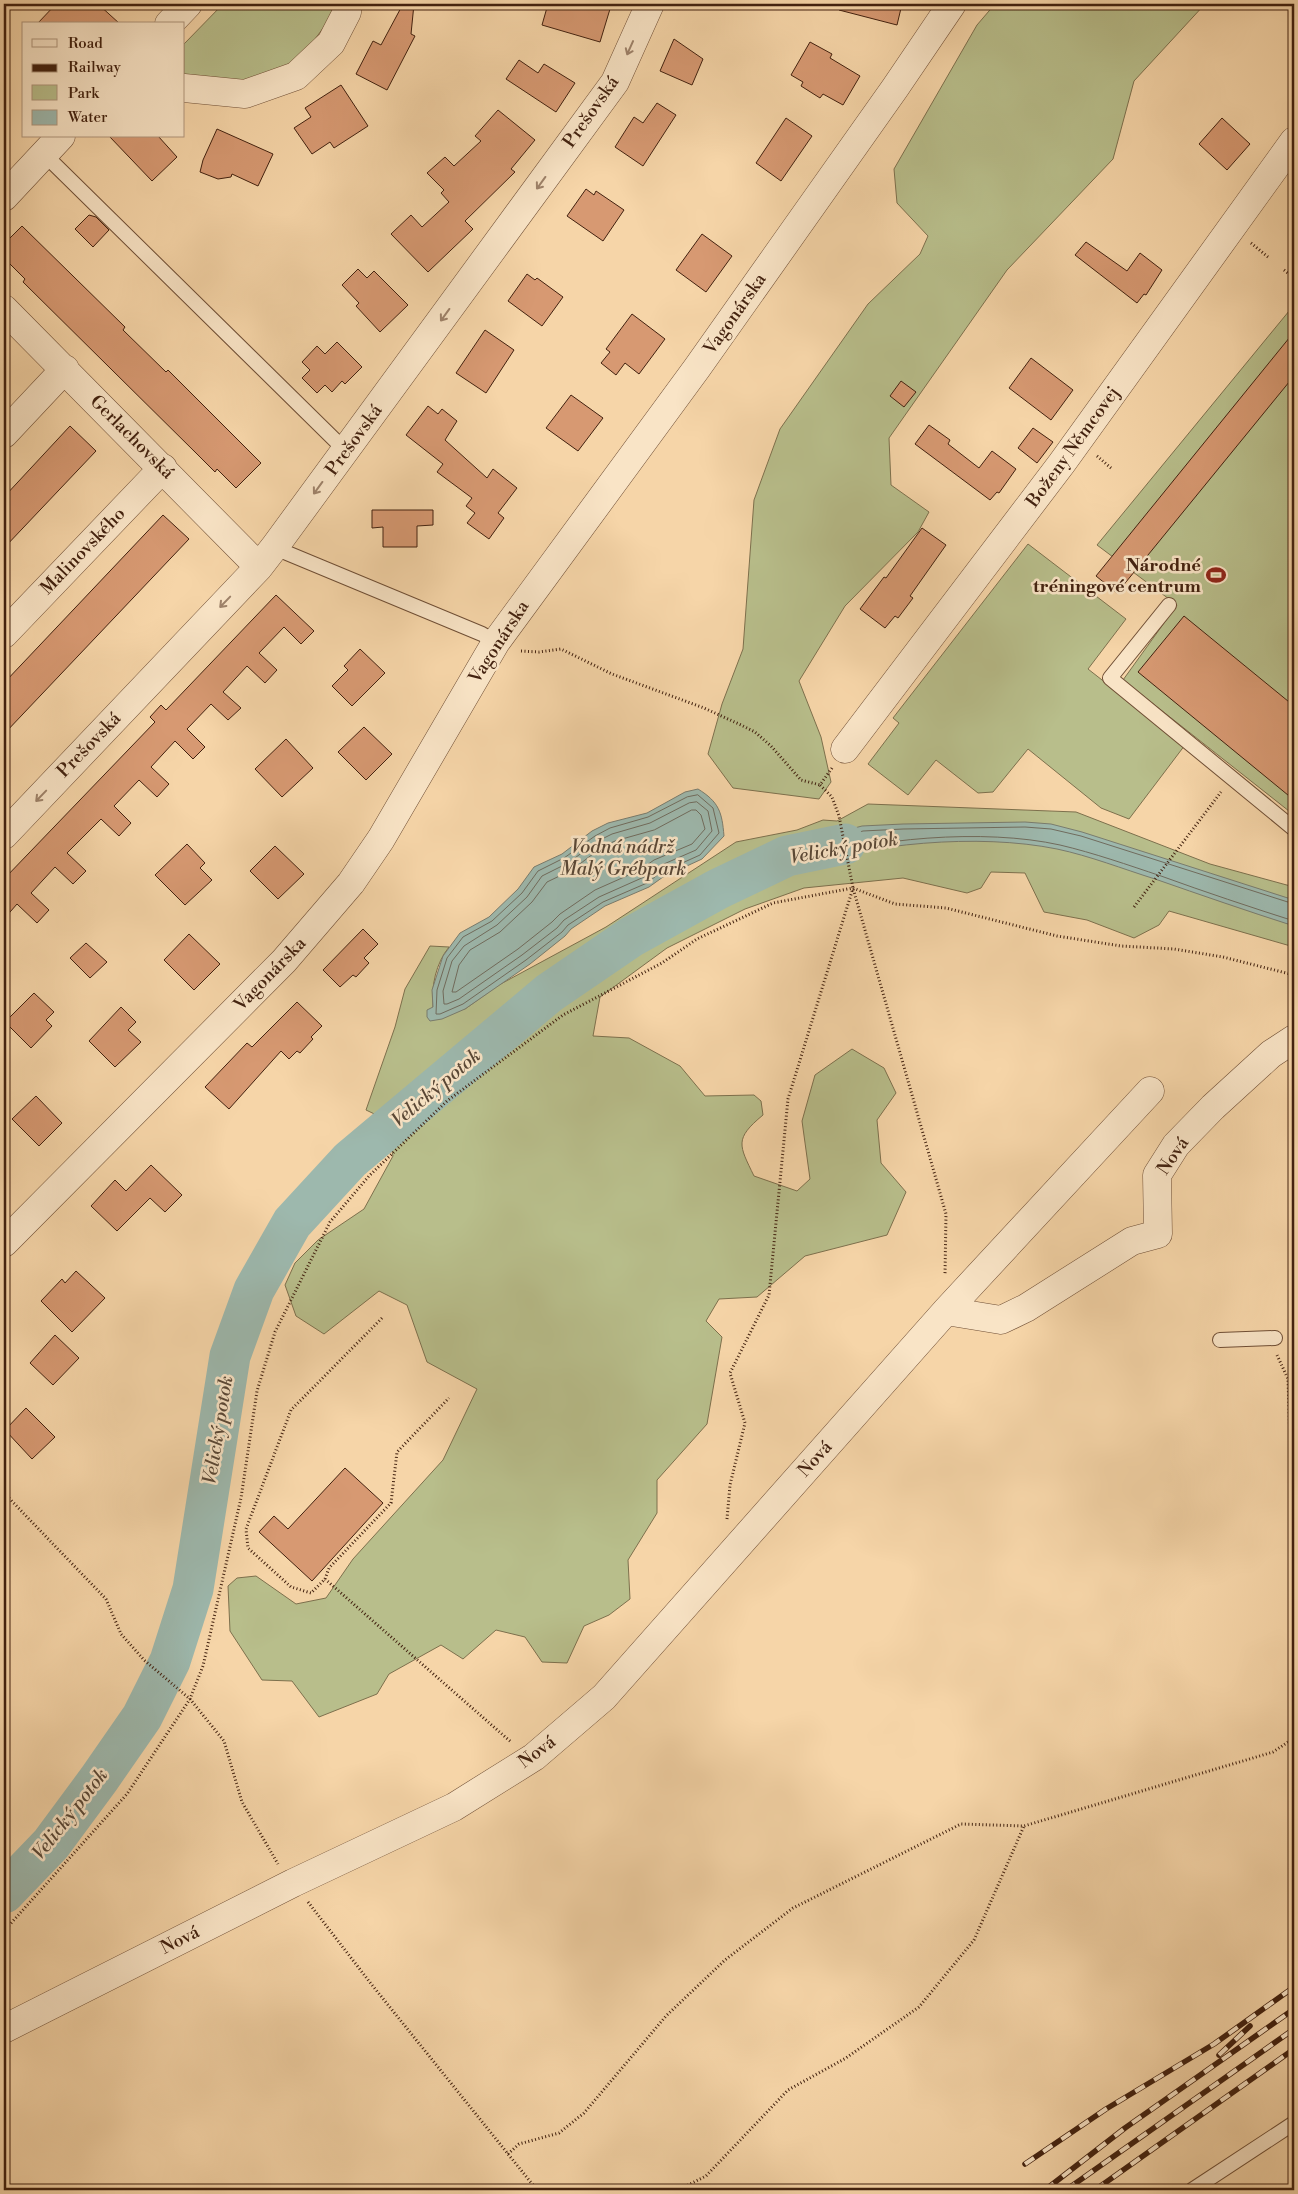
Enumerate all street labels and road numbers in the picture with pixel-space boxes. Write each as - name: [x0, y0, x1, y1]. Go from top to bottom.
- street label: Prešovská: [558, 71, 625, 152]
- street label: Vagonárska: [698, 268, 772, 360]
- street label: Boženy Němcovej: [1021, 382, 1125, 513]
- street label: Gerlachovská: [85, 390, 180, 485]
- street label: Prešovská: [320, 399, 388, 480]
- street label: Malinovského: [36, 502, 130, 600]
- street label: Vagonárska: [463, 595, 535, 689]
- street label: Prešovská: [52, 707, 127, 783]
- street label: Vagonárska: [228, 931, 312, 1017]
- street label: Nová: [1152, 1132, 1194, 1179]
- street label: Nová: [793, 1435, 838, 1482]
- street label: Nová: [514, 1730, 561, 1774]
- street label: Nová: [157, 1920, 204, 1960]

